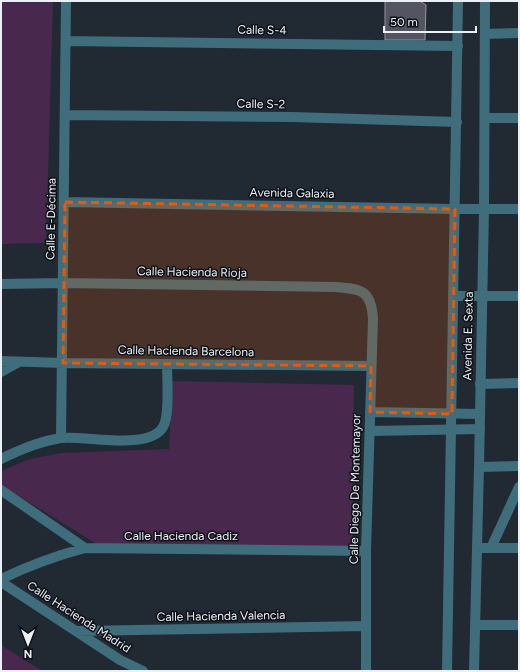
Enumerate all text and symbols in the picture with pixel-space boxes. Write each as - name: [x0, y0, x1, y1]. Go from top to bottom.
- scale bar: [384, 8, 476, 34]
- text: 50 m: [390, 15, 418, 29]
- street label: Calle S-4: [237, 23, 287, 37]
- street label: Calle S-2: [237, 97, 285, 111]
- street label: Calle E-Décima: [43, 178, 59, 260]
- street label: Avenida Galaxia: [249, 185, 335, 201]
- street label: Calle Hacienda Rioja: [137, 264, 247, 280]
- street label: Avenida E. Sexta: [460, 291, 476, 381]
- street label: Calle Hacienda Barcelona: [118, 343, 254, 359]
- street label: Calle Diego De Montemayor: [347, 414, 363, 564]
- street label: Calle Hacienda Cadiz: [124, 529, 238, 543]
- street label: Calle Hacienda Madrid: [25, 578, 133, 656]
- street label: Calle Hacienda Valencia: [157, 608, 285, 624]
- north arrow: [8, 624, 48, 664]
- text: N: [24, 647, 32, 660]

